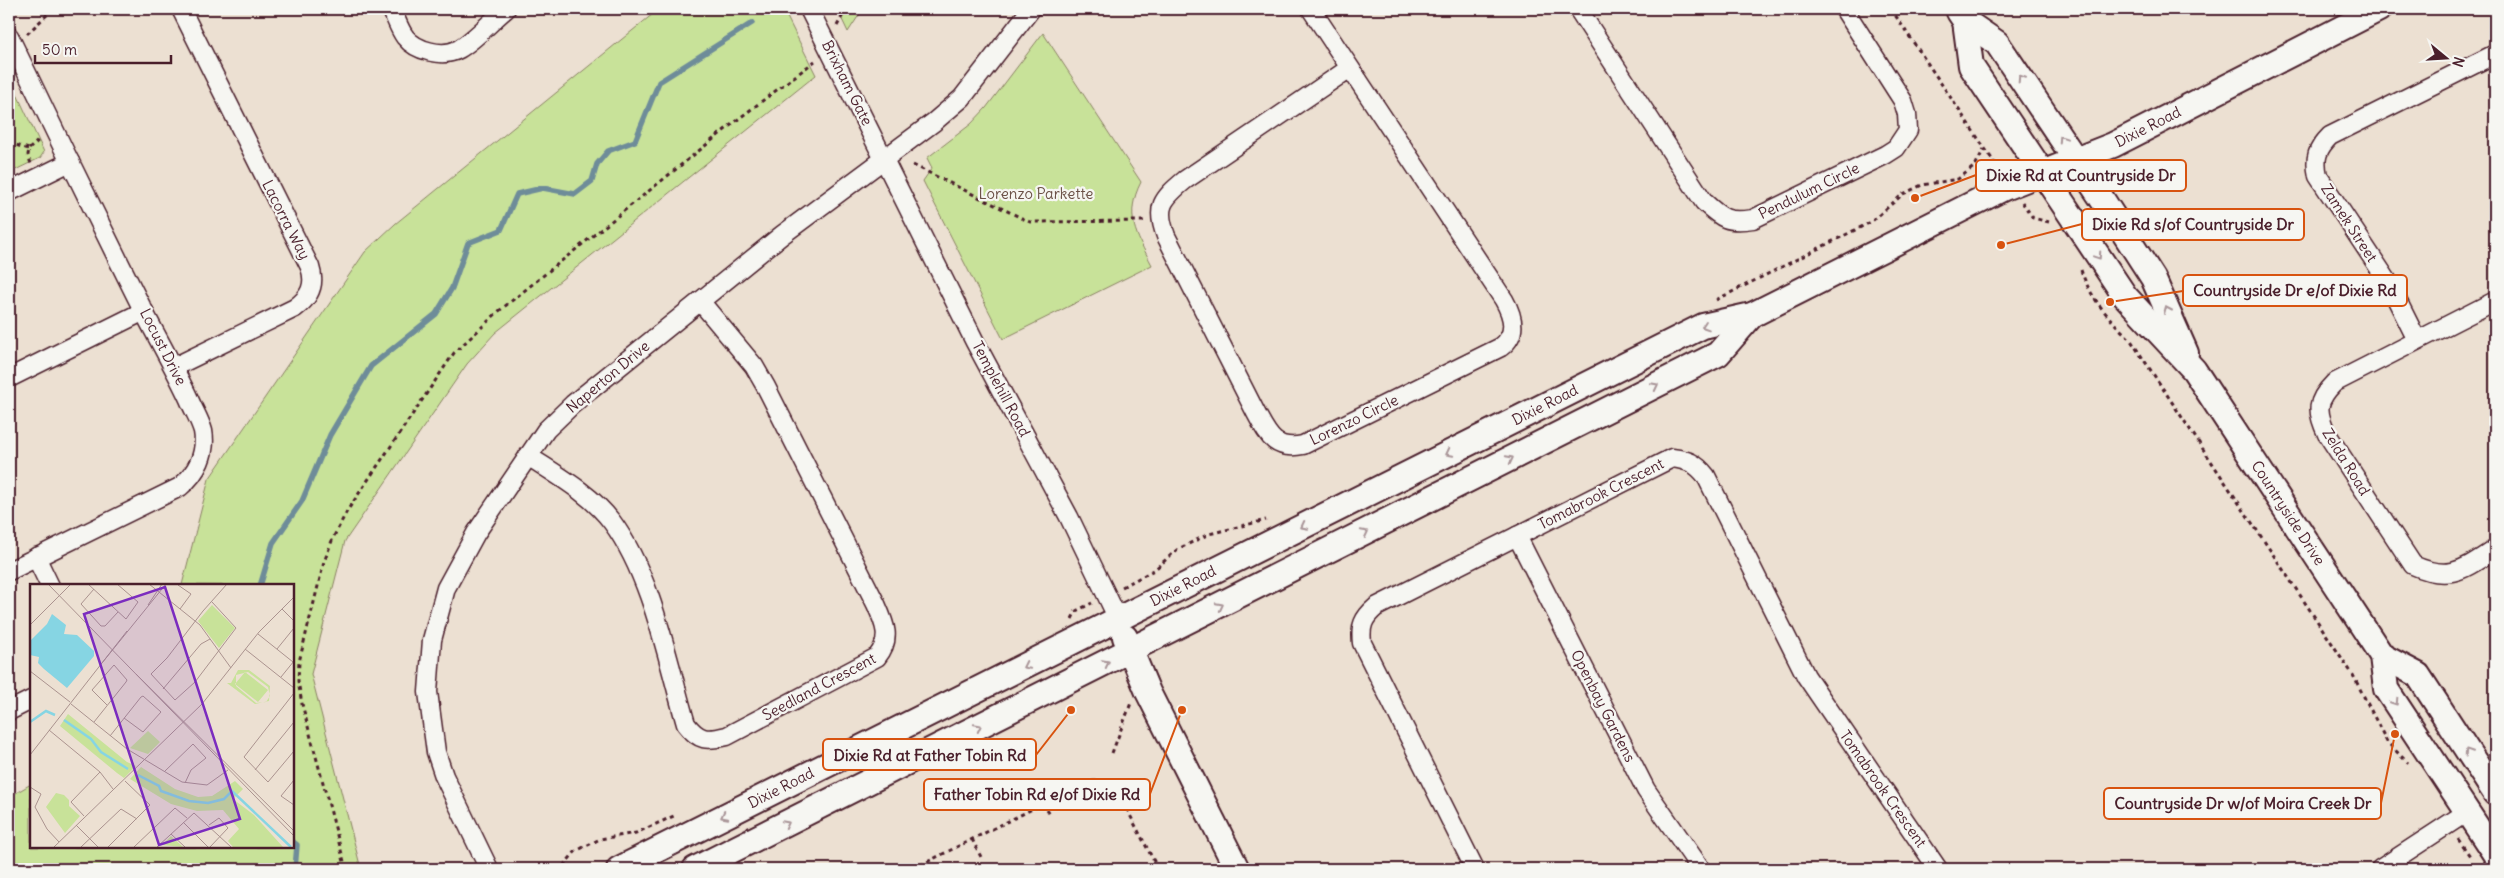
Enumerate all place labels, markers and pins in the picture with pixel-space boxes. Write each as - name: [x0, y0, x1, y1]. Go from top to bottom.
- callout: Dixie Rd at Countryside Dr: [1976, 160, 2186, 191]
- callout: Dixie Rd s/of Countryside Dr: [2082, 209, 2304, 240]
- callout: Countryside Dr e/of Dixie Rd: [2183, 275, 2407, 306]
- callout: Dixie Rd at Father Tobin Rd: [823, 739, 1036, 770]
- callout: Father Tobin Rd e/of Dixie Rd: [924, 779, 1150, 810]
- callout: Countryside Dr w/of Moira Creek Dr: [2104, 788, 2381, 819]

